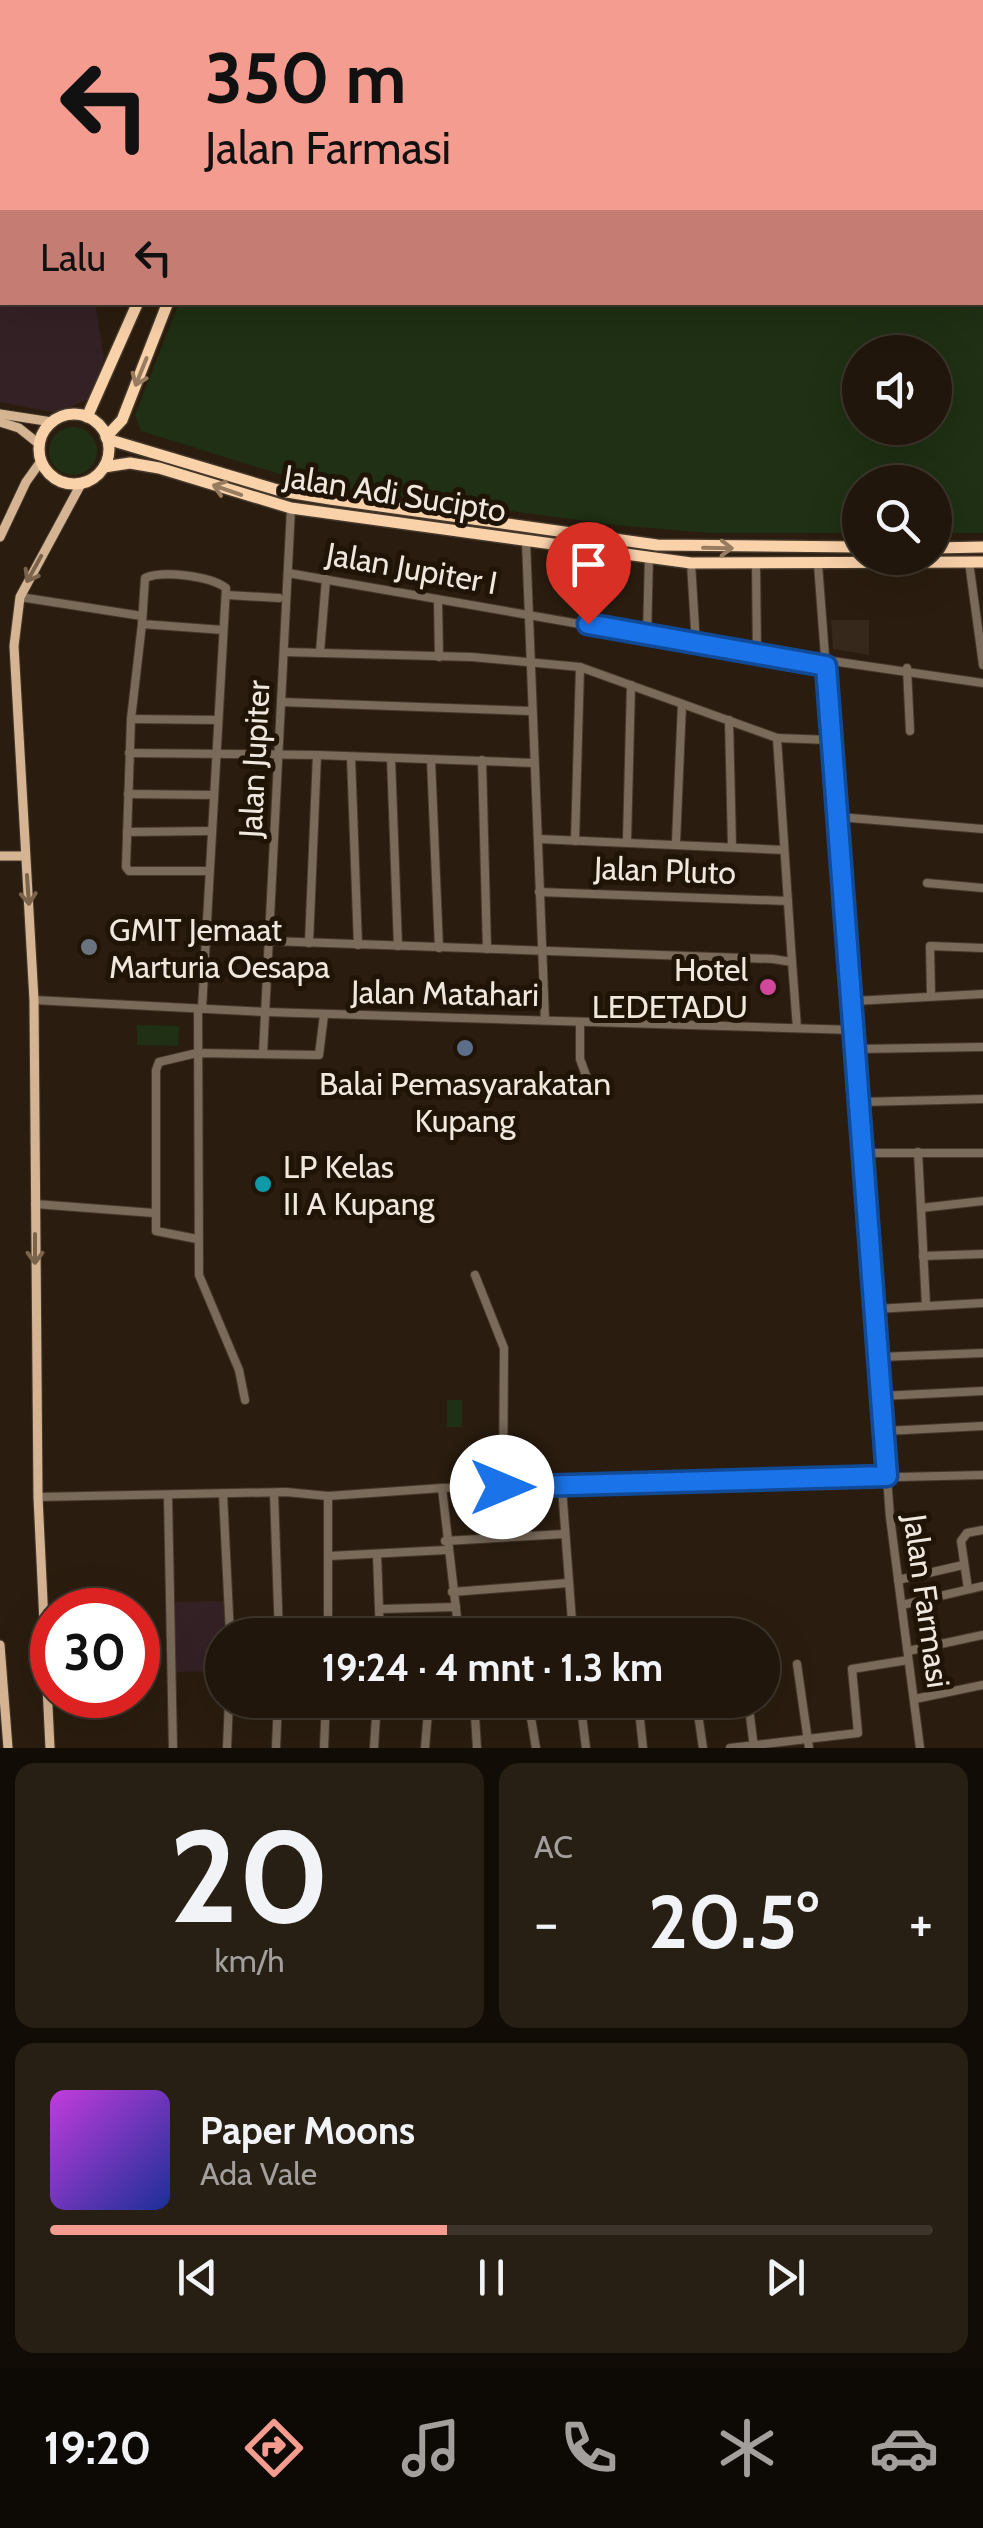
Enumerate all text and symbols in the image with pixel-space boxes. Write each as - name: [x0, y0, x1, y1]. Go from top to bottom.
- text: 350 m: [205, 35, 406, 121]
- icon: left: [40, 40, 170, 170]
- text: Jalan Farmasi: [205, 121, 451, 175]
- icon: left: [126, 230, 181, 285]
- text: Lalu: [40, 234, 106, 281]
- map controls: [842, 335, 952, 575]
- button: sound: [842, 335, 952, 445]
- one-way arrow: [130, 356, 148, 387]
- street label: Jalan Adi Sucipto: [280, 456, 509, 530]
- button: search: [842, 465, 952, 575]
- one-way arrow: [212, 479, 243, 497]
- pin: [546, 522, 631, 625]
- street label: Jalan Jupiter I: [322, 534, 501, 602]
- icon: arrive: [561, 537, 616, 592]
- one-way arrow: [702, 538, 734, 557]
- one-way arrow: [23, 554, 43, 583]
- street label: Jalan Jupiter: [230, 678, 278, 840]
- street label: Jalan Pluto: [592, 848, 737, 892]
- one-way arrow: [19, 873, 38, 905]
- place label: GMIT Jemaat Marturia Oesapa: [109, 910, 331, 986]
- marker: GMIT Jemaat Marturia Oesapa: [78, 936, 100, 958]
- place label: Hotel LEDETADU: [592, 950, 748, 1026]
- street label: Jalan Matahari: [350, 972, 539, 1014]
- marker: Hotel LEDETADU: [757, 976, 779, 998]
- marker: Balai Pemasyarakatan Kupang: [454, 1037, 476, 1059]
- place label: Balai Pemasyarakatan Kupang: [319, 1064, 611, 1140]
- place label: LP Kelas II A Kupang: [283, 1147, 436, 1223]
- marker: LP Kelas II A Kupang: [252, 1173, 274, 1195]
- one-way arrow: [26, 1232, 44, 1265]
- position arrow: [450, 1435, 554, 1539]
- street label: Jalan Farmasi: [895, 1511, 958, 1690]
- speed limit sign: 30: [30, 1588, 160, 1718]
- text: 19:24 · 4 mnt · 1.3 km: [322, 1644, 663, 1691]
- text: 20: [169, 1797, 330, 1955]
- text: AC: [534, 1827, 573, 1866]
- text: 20.5°: [648, 1876, 819, 1967]
- text: −: [534, 1889, 558, 1956]
- text: +: [909, 1889, 933, 1956]
- text: km/h: [214, 1941, 285, 1980]
- text: Paper Moons: [200, 2107, 415, 2154]
- text: Ada Vale: [200, 2154, 317, 2193]
- icon: previous: [170, 2250, 225, 2305]
- icon: pause: [464, 2250, 519, 2305]
- icon: next: [758, 2250, 813, 2305]
- icon: directions: [239, 2413, 309, 2483]
- icon: music: [396, 2413, 466, 2483]
- icon: phone: [554, 2413, 624, 2483]
- icon: climate: [712, 2413, 782, 2483]
- icon: car: [869, 2413, 939, 2483]
- text: 19:20: [44, 2421, 151, 2475]

